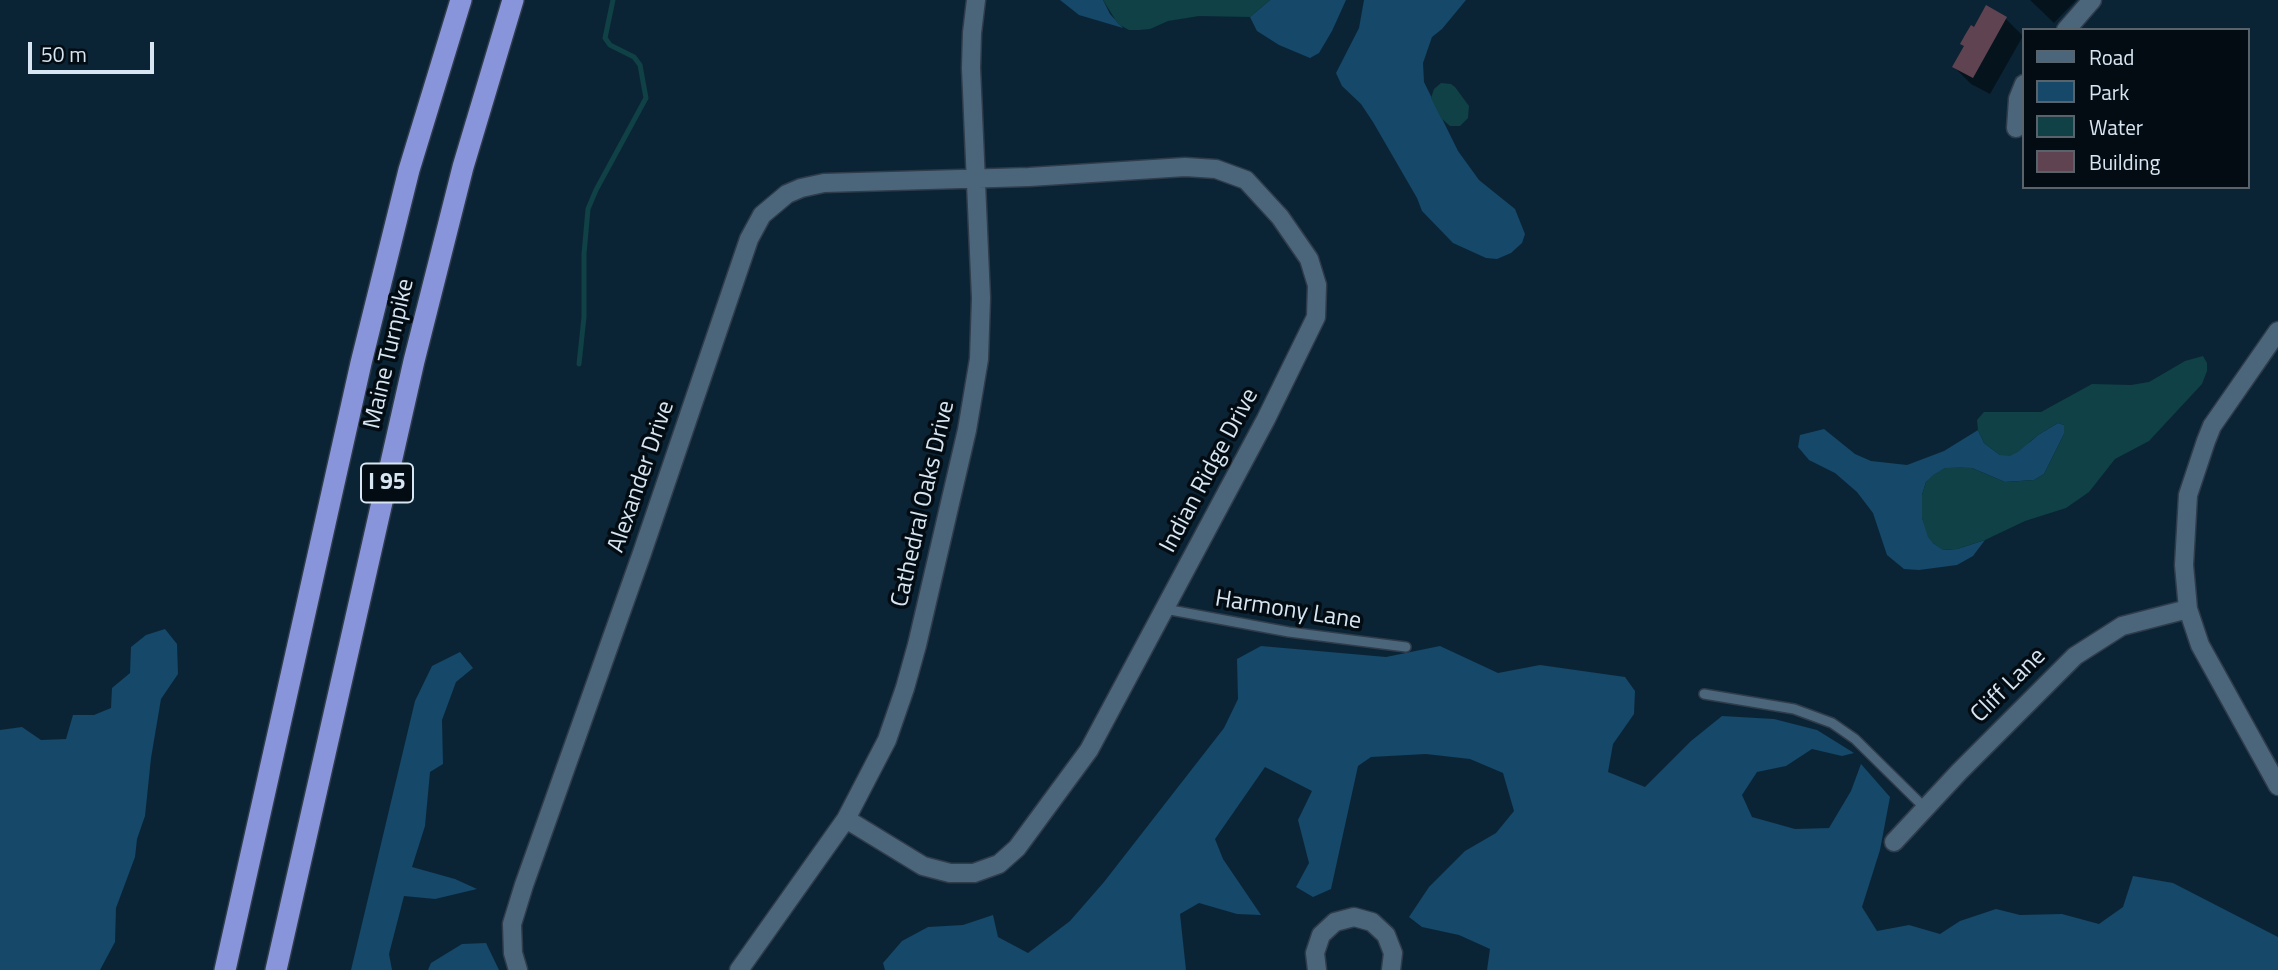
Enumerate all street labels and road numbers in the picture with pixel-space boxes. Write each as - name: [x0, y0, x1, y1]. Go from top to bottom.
- street label: Maine Turnpike: [359, 276, 421, 432]
- street label: Indian Ridge Drive: [1155, 384, 1265, 558]
- street label: Alexander Drive: [603, 397, 681, 557]
- street label: Cathedral Oaks Drive: [886, 398, 962, 610]
- road number: I 95: [361, 463, 413, 503]
- street label: Harmony Lane: [1213, 585, 1363, 637]
- street label: Cliff Lane: [1966, 643, 2052, 729]

